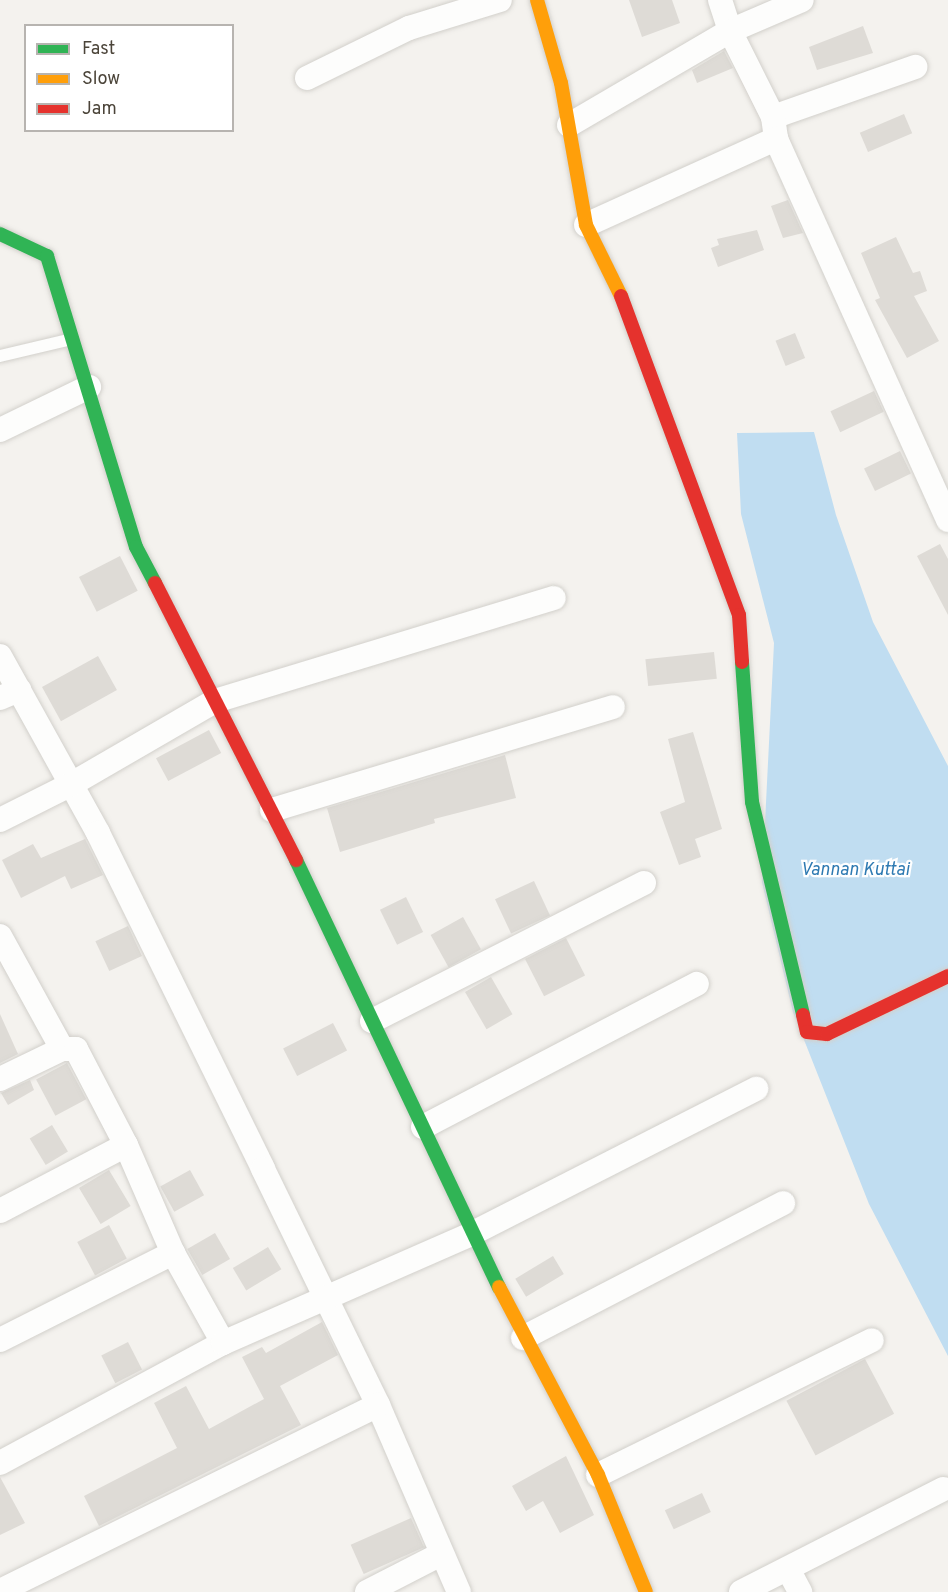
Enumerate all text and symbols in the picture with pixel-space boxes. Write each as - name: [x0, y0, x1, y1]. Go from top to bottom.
- legend: [24, 24, 234, 132]
- text: Fast: [82, 38, 115, 61]
- text: Slow: [82, 68, 120, 91]
- text: Jam: [82, 98, 117, 121]
- water label: Vannan Kuttai: [801, 860, 909, 882]

